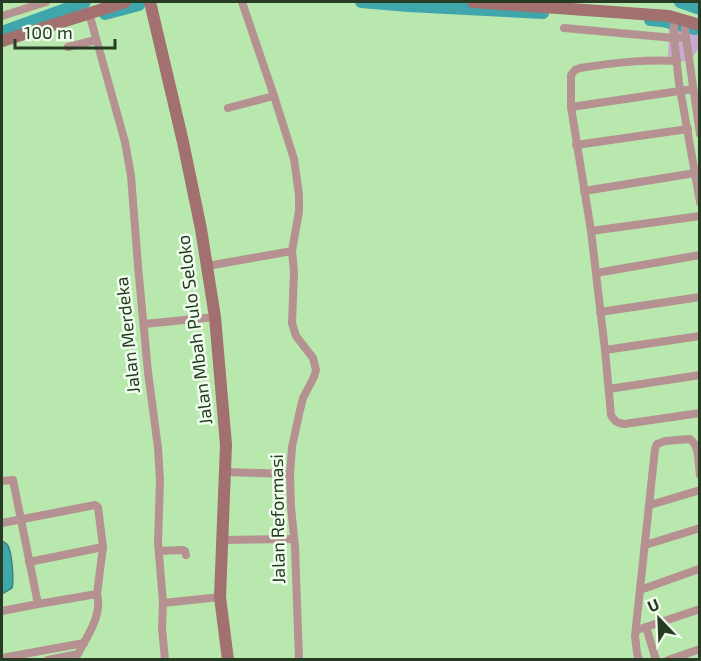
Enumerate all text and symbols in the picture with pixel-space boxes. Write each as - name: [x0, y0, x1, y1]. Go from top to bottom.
- scale bar: [15, 12, 116, 50]
- text: 100 m: [24, 21, 73, 43]
- street label: Jalan Mbah Pulo Seloko: [171, 234, 217, 426]
- street label: Jalan Merdeka: [110, 276, 144, 395]
- street label: Jalan Reformasi: [265, 454, 289, 584]
- north arrow: [629, 589, 689, 649]
- text: U: [644, 594, 662, 616]

